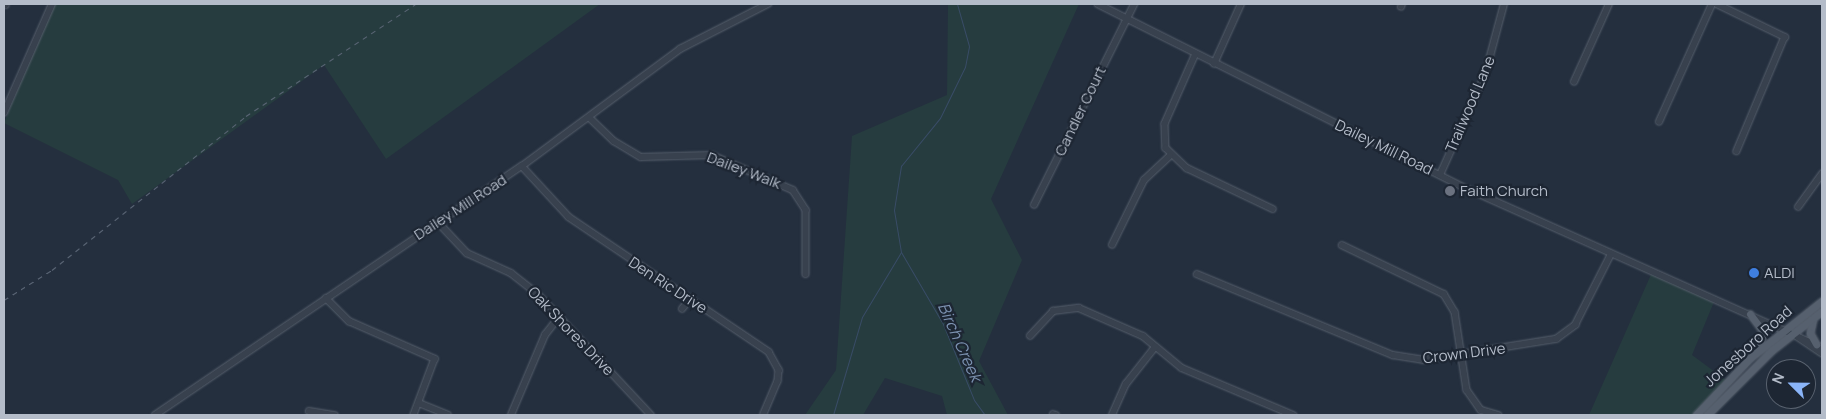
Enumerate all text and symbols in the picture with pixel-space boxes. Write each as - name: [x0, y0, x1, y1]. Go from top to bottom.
- street label: Trailwood Lane: [1442, 53, 1498, 155]
- street label: Candler Court: [1051, 63, 1109, 159]
- street label: Dailey Mill Road: [1332, 116, 1436, 178]
- street label: Dailey Walk: [705, 148, 783, 192]
- street label: Dailey Mill Road: [410, 170, 510, 244]
- place label: Faith Church: [1460, 182, 1548, 200]
- marker: Faith Church: [1444, 185, 1456, 197]
- street label: Den Ric Drive: [625, 253, 711, 317]
- place label: ALDI: [1764, 264, 1795, 282]
- marker: ALDI: [1748, 267, 1760, 279]
- street label: Oak Shores Drive: [524, 283, 618, 379]
- water label: Birch Creek: [934, 300, 986, 384]
- street label: Jonesboro Road: [1700, 302, 1796, 390]
- street label: Crown Drive: [1422, 339, 1506, 367]
- north arrow: [1766, 359, 1816, 409]
- text: N: [1767, 370, 1788, 387]

